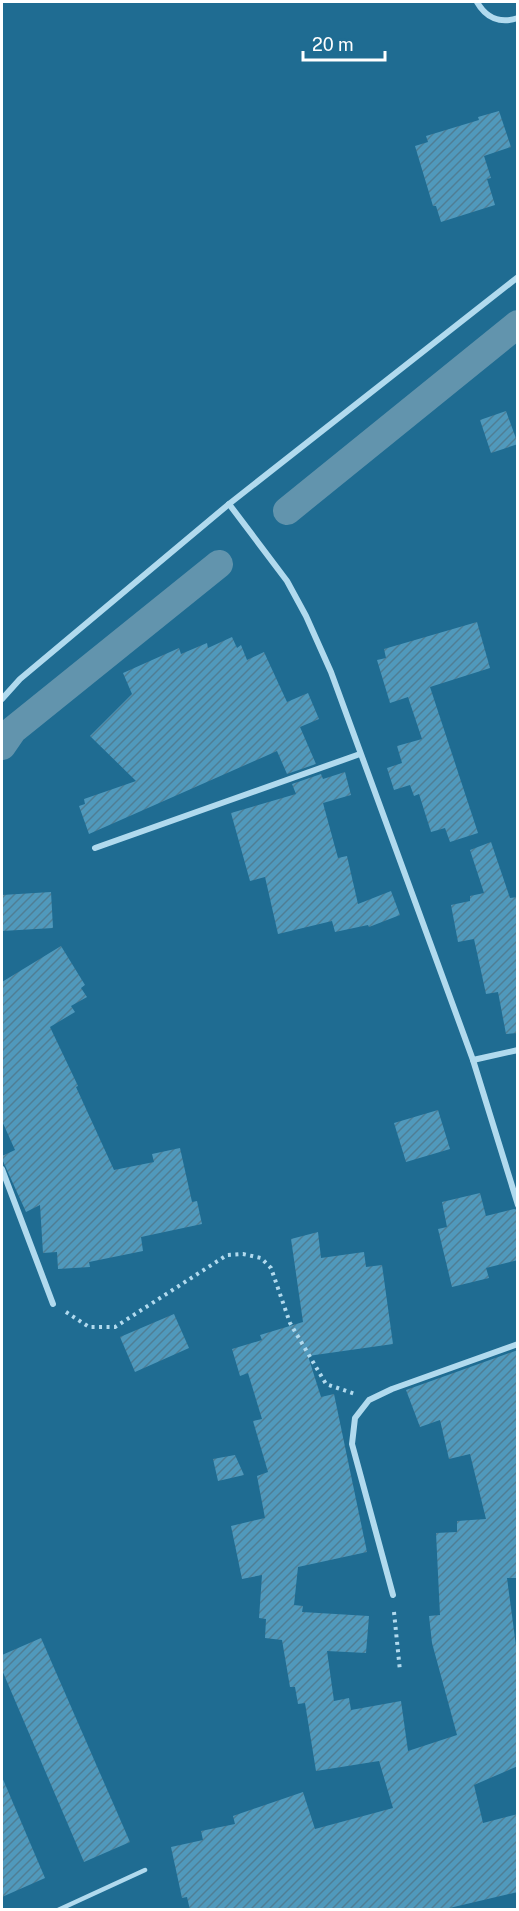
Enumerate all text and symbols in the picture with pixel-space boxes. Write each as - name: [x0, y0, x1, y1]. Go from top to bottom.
- scale bar: [303, 24, 386, 62]
- text: 20 m: [312, 34, 354, 55]

